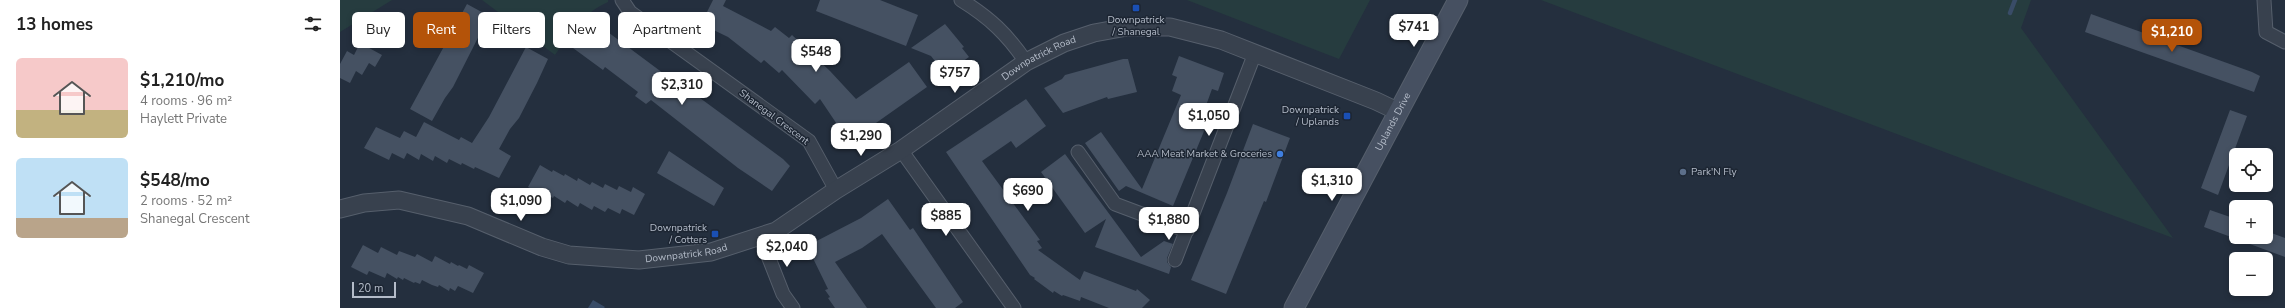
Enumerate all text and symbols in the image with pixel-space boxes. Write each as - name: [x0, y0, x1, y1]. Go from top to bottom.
- marker: Downpatrick / Shanegal: [1131, 3, 1141, 13]
- chip: Buy: [352, 12, 405, 48]
- chip: Rent: [413, 12, 470, 48]
- chip: Filters: [478, 12, 545, 48]
- chip: New: [553, 12, 610, 48]
- chip: Apartment: [618, 12, 715, 48]
- text: 13 homes: [16, 13, 93, 36]
- icon: filters: [302, 13, 324, 35]
- place label: Downpatrick / Shanegal: [1107, 13, 1166, 39]
- pin: $741: [1390, 14, 1438, 48]
- text: $741: [1398, 18, 1430, 36]
- pin: $1,210: [2139, 19, 2205, 53]
- text: $1,210: [2151, 23, 2193, 41]
- street label: Downpatrick Road: [999, 32, 1078, 84]
- pin: $548: [792, 39, 840, 73]
- text: $548: [800, 43, 832, 61]
- pin: $757: [931, 60, 979, 94]
- text: $757: [939, 64, 971, 82]
- text: $1,210/mo: [140, 69, 224, 92]
- pin: $2,310: [649, 72, 715, 106]
- icon: home: [48, 74, 96, 122]
- text: $2,310: [661, 76, 703, 94]
- street label: Shanegal Crescent: [736, 86, 812, 148]
- street label: Uplands Drive: [1372, 90, 1414, 153]
- text: 4 rooms · 96 m²: [140, 92, 232, 110]
- pin: $1,050: [1176, 103, 1242, 137]
- place label: Downpatrick / Uplands: [1282, 103, 1340, 129]
- text: $1,050: [1188, 107, 1230, 125]
- text: Haylett Private: [140, 110, 227, 128]
- marker: Downpatrick / Uplands: [1342, 111, 1352, 121]
- pin: $1,290: [828, 123, 894, 157]
- text: $1,290: [840, 127, 882, 145]
- place label: AAA Meat Market & Groceries: [1137, 147, 1272, 161]
- map controls: [2229, 148, 2273, 296]
- button: locate: [2229, 148, 2273, 192]
- marker: AAA Meat Market & Groceries: [1275, 149, 1285, 159]
- place label: Park'N Fly: [1691, 165, 1737, 179]
- marker: Park'N Fly: [1678, 167, 1688, 177]
- pin: $1,310: [1299, 168, 1365, 202]
- text: $548/mo: [140, 169, 210, 192]
- text: $1,310: [1311, 172, 1353, 190]
- icon: home: [48, 174, 96, 222]
- pin: $690: [1004, 178, 1052, 212]
- text: $690: [1012, 182, 1044, 200]
- pin: $1,090: [488, 188, 554, 222]
- text: 2 rooms · 52 m²: [140, 192, 232, 210]
- text: $1,090: [500, 192, 542, 210]
- button: +: [2229, 200, 2273, 244]
- pin: $885: [922, 203, 970, 237]
- text: $885: [930, 207, 962, 225]
- pin: $1,880: [1136, 207, 1202, 241]
- text: Shanegal Crescent: [140, 210, 250, 228]
- text: $1,880: [1148, 211, 1190, 229]
- place label: Downpatrick / Cotters: [650, 221, 708, 247]
- marker: Downpatrick / Cotters: [710, 229, 720, 239]
- pin: $2,040: [754, 234, 820, 268]
- text: $2,040: [766, 238, 808, 256]
- street label: Downpatrick Road: [644, 240, 729, 266]
- button: −: [2229, 252, 2273, 296]
- scale bar: [352, 280, 396, 299]
- text: 20 m: [358, 281, 383, 296]

